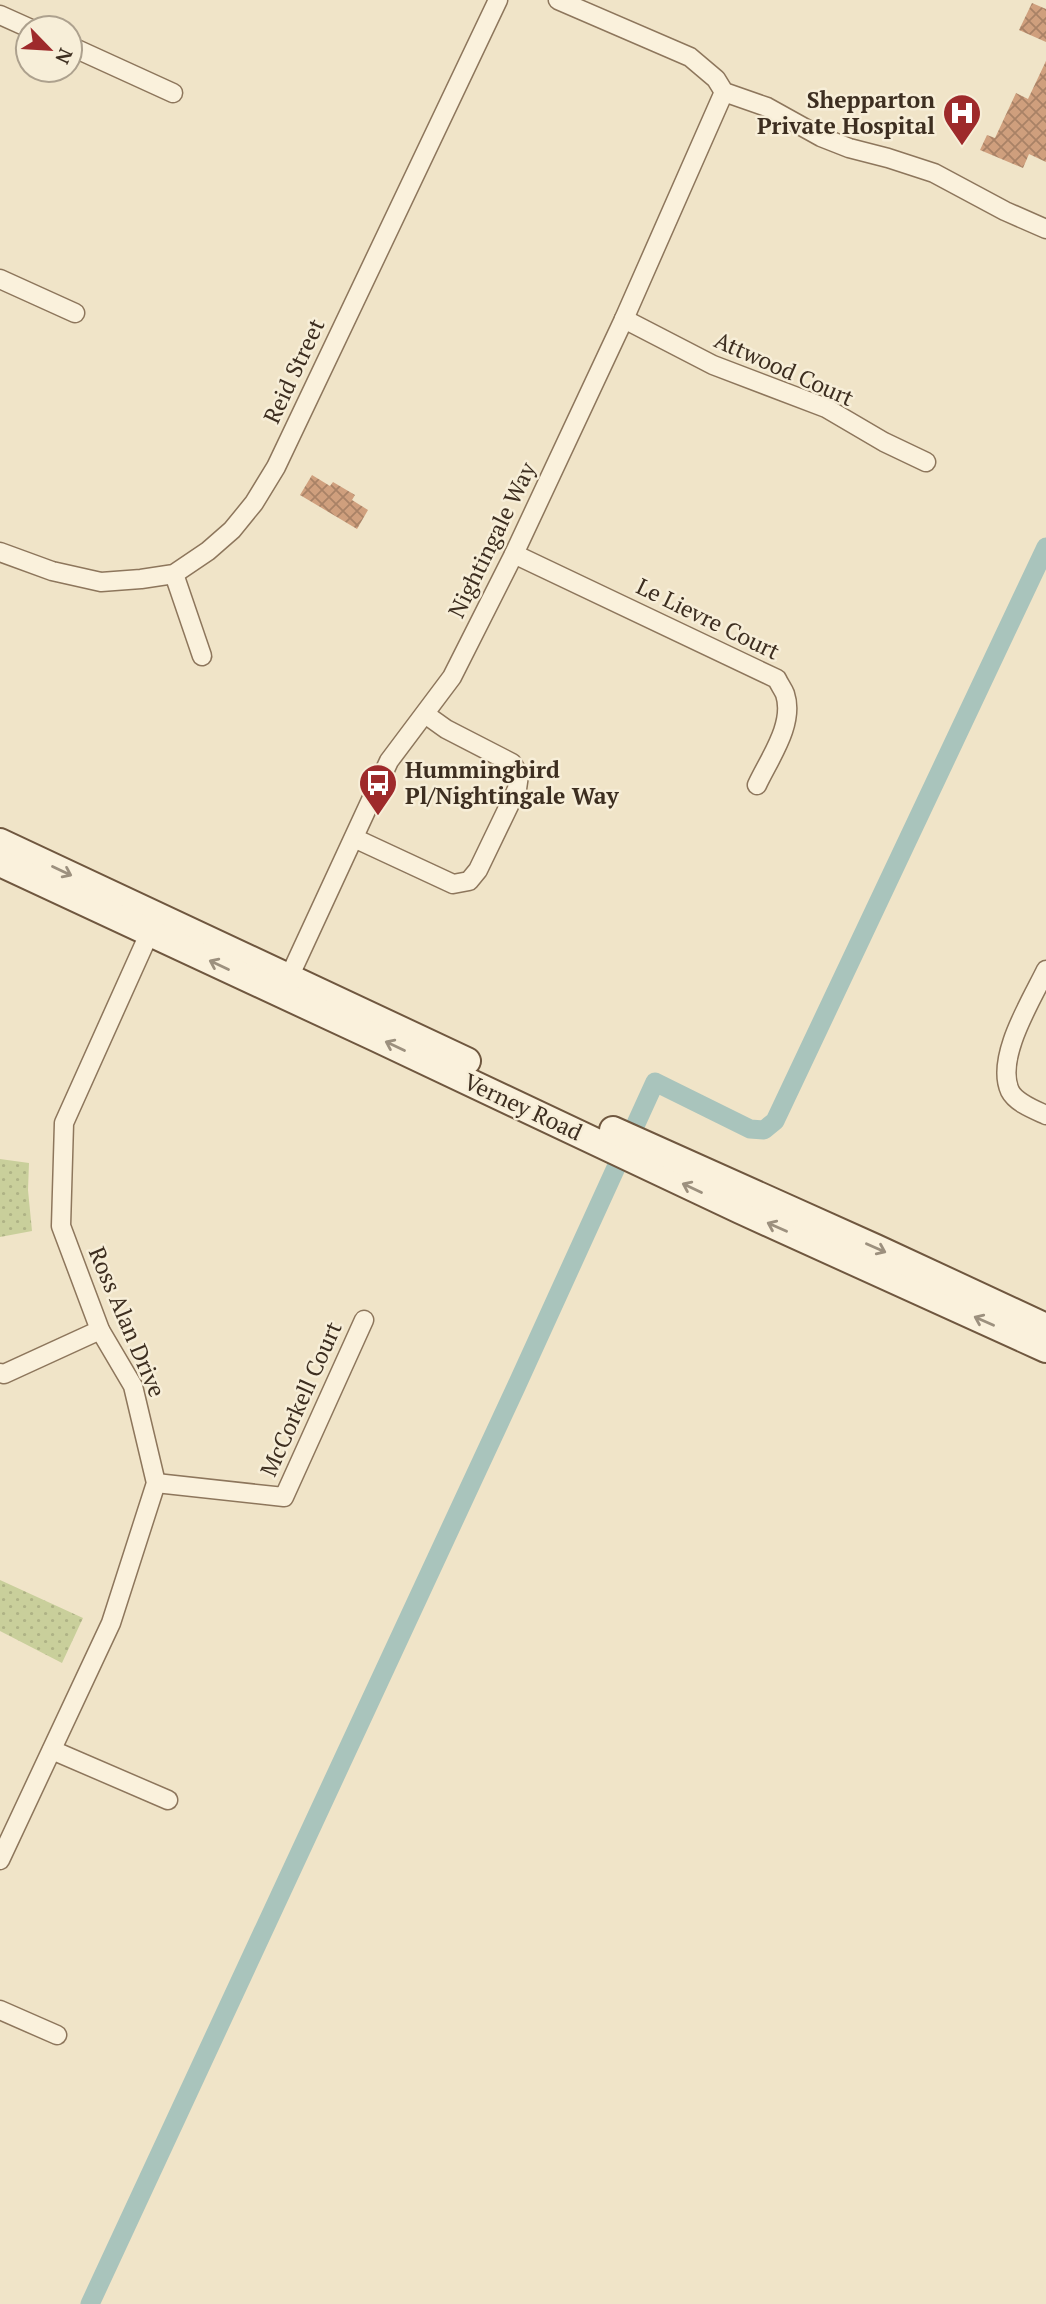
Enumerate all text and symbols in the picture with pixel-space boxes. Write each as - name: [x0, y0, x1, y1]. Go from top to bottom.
- north arrow: [14, 14, 84, 84]
- text: N: [50, 45, 79, 69]
- place label: Shepparton Private Hospital: [757, 84, 935, 141]
- hospital icon: Shepparton Private Hospital: [941, 92, 983, 147]
- street label: Reid Street: [256, 313, 332, 428]
- street label: Attwood Court: [710, 324, 859, 413]
- street label: Nightingale Way: [440, 456, 543, 623]
- street label: Le Lievre Court: [631, 570, 785, 667]
- place label: Hummingbird Pl/Nightingale Way: [405, 754, 620, 811]
- bus stop icon: Hummingbird Pl/Nightingale Way: [357, 762, 399, 817]
- one-way arrow: [51, 864, 72, 878]
- one-way arrow: [209, 958, 230, 971]
- one-way arrow: [384, 1039, 405, 1052]
- street label: Verney Road: [459, 1066, 588, 1148]
- one-way arrow: [682, 1180, 703, 1194]
- one-way arrow: [767, 1220, 788, 1233]
- street label: Ross Alan Drive: [82, 1242, 173, 1402]
- one-way arrow: [865, 1242, 886, 1256]
- one-way arrow: [974, 1314, 995, 1327]
- street label: McCorkell Court: [252, 1316, 349, 1481]

